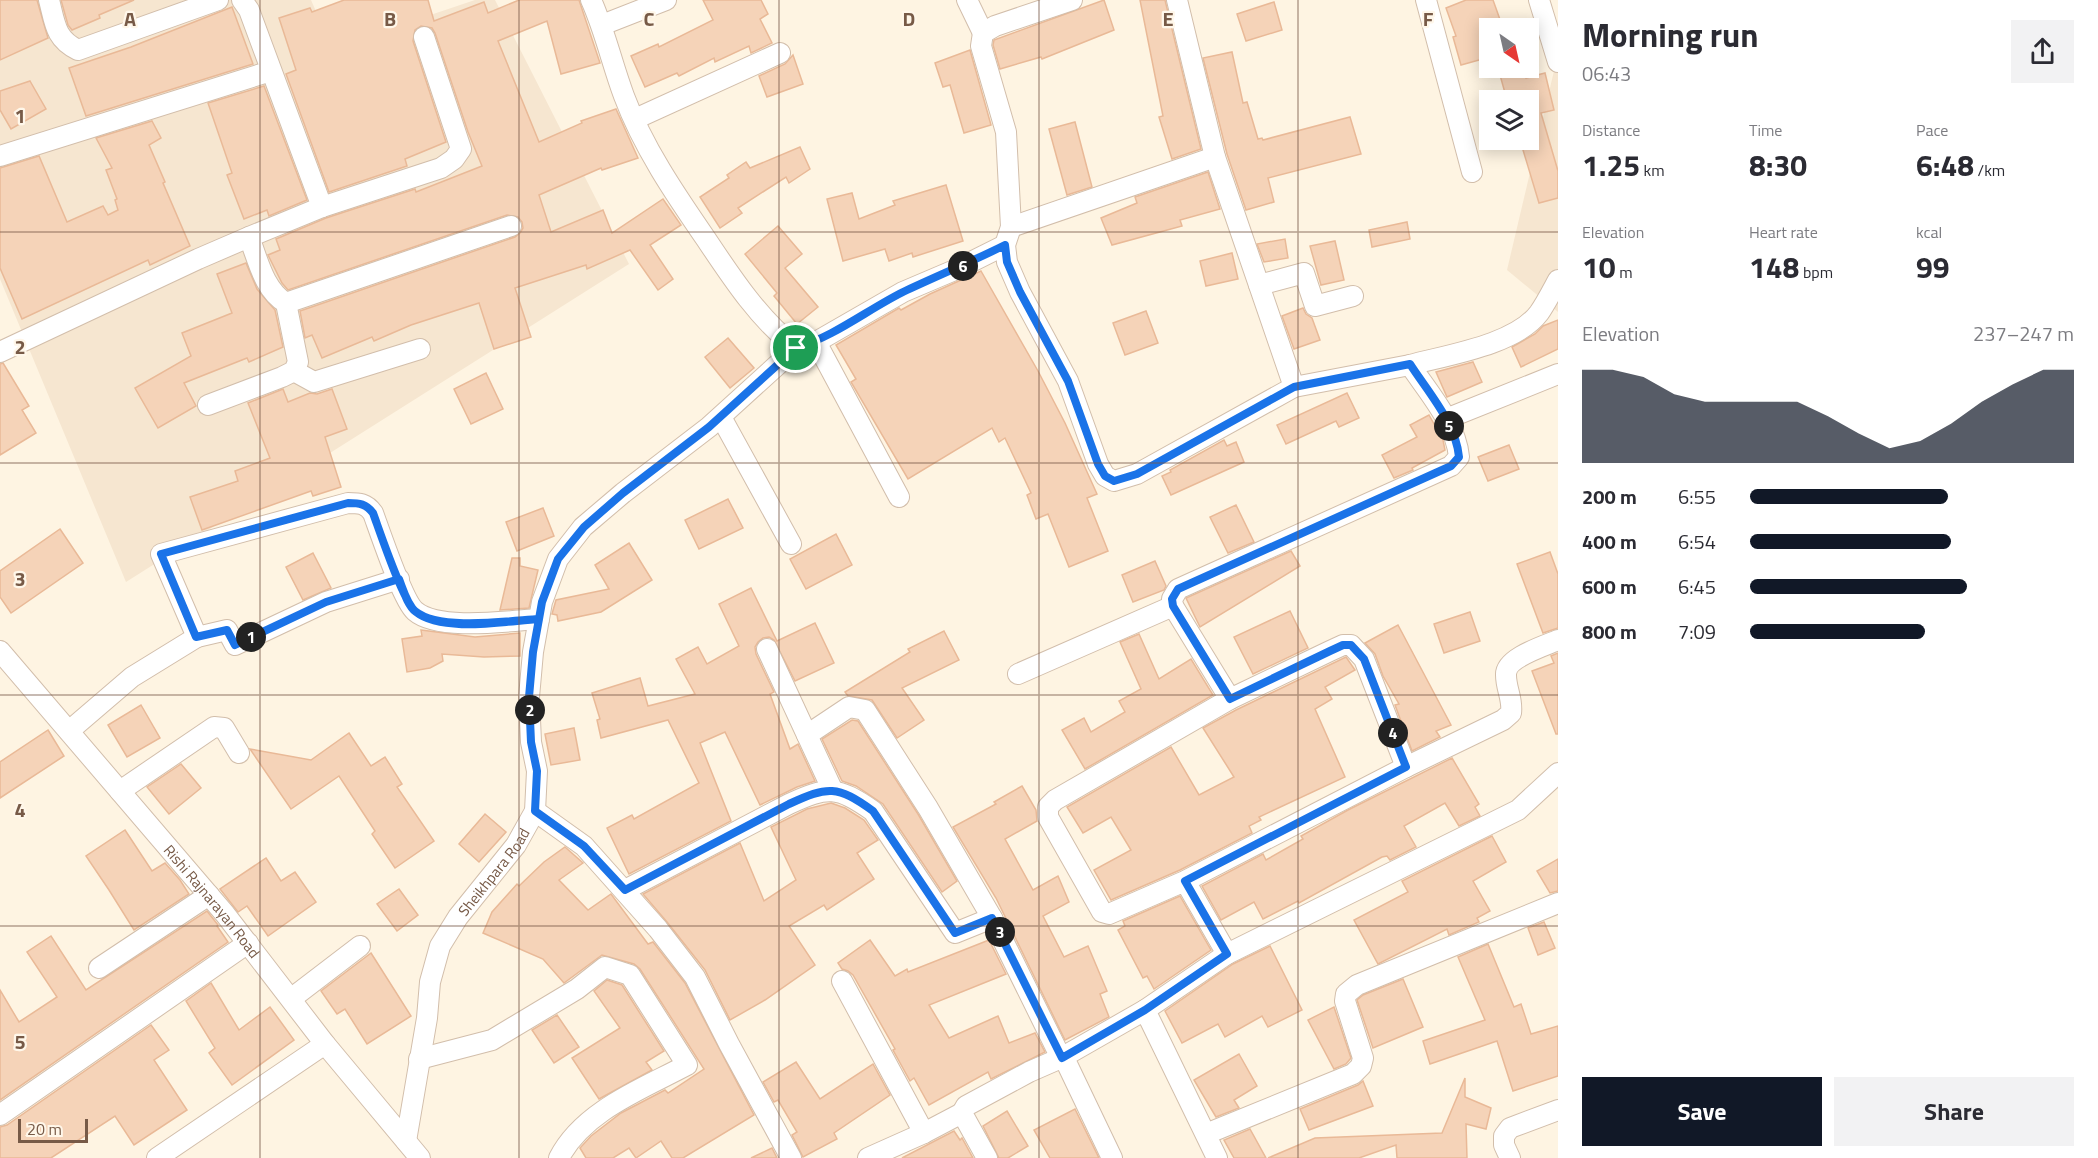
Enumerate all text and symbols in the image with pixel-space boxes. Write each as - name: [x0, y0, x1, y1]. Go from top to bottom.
- text: A: [124, 3, 136, 34]
- text: B: [384, 3, 396, 34]
- text: C: [644, 3, 655, 34]
- text: D: [903, 3, 915, 34]
- text: E: [1162, 3, 1174, 34]
- text: F: [1423, 3, 1434, 34]
- text: Morning run: [1582, 10, 1759, 60]
- north arrow: [1479, 18, 1539, 78]
- map controls: [1479, 18, 1539, 150]
- button: share: [2011, 20, 2074, 83]
- text: 06:43: [1582, 58, 1631, 89]
- button: layers: [1479, 90, 1539, 150]
- text: 1: [14, 100, 26, 131]
- text: Distance: [1582, 118, 1640, 142]
- text: Time: [1749, 118, 1782, 142]
- text: Pace: [1916, 118, 1948, 142]
- text: 1.25: [1582, 142, 1640, 188]
- text: 8:30: [1749, 142, 1807, 188]
- text: 6:48: [1916, 142, 1974, 188]
- text: km: [1640, 158, 1665, 182]
- text: /km: [1974, 158, 2005, 182]
- text: Elevation: [1582, 220, 1644, 244]
- text: Heart rate: [1749, 220, 1818, 244]
- text: kcal: [1916, 220, 1942, 244]
- text: 10: [1582, 244, 1616, 290]
- text: 148: [1749, 244, 1799, 290]
- text: 99: [1916, 244, 1950, 290]
- pin: 6: [948, 251, 978, 281]
- text: 6: [959, 254, 967, 278]
- text: m: [1616, 260, 1633, 284]
- text: bpm: [1799, 260, 1833, 284]
- text: Elevation: [1582, 318, 1660, 349]
- text: 237–247 m: [1973, 318, 2074, 349]
- pin: [770, 322, 821, 373]
- text: 2: [14, 331, 26, 362]
- icon: arrive: [779, 331, 812, 364]
- pin: 5: [1434, 411, 1464, 441]
- text: 5: [1445, 414, 1453, 438]
- text: 200 m: [1582, 481, 1637, 512]
- text: 6:55: [1678, 481, 1716, 512]
- text: 400 m: [1582, 526, 1637, 557]
- text: 6:54: [1678, 526, 1716, 557]
- text: 3: [14, 563, 26, 594]
- text: 600 m: [1582, 571, 1637, 602]
- text: 6:45: [1678, 571, 1716, 602]
- text: 800 m: [1582, 616, 1637, 647]
- text: 7:09: [1678, 616, 1716, 647]
- pin: 1: [236, 622, 266, 652]
- text: 1: [247, 625, 255, 649]
- pin: 2: [515, 695, 545, 725]
- text: 2: [526, 698, 534, 722]
- pin: 4: [1378, 718, 1408, 748]
- text: 4: [1389, 721, 1397, 745]
- text: 4: [14, 794, 26, 825]
- street label: Sheikhpara Road: [452, 823, 535, 921]
- street label: Rishi Rajnarayan Road: [159, 839, 266, 963]
- pin: 3: [985, 917, 1015, 947]
- text: 3: [996, 920, 1004, 944]
- text: 5: [14, 1026, 26, 1057]
- button: Save: [1582, 1077, 1822, 1146]
- button: Share: [1834, 1077, 2074, 1146]
- scale bar: [18, 1116, 88, 1144]
- text: 20 m: [27, 1117, 62, 1141]

